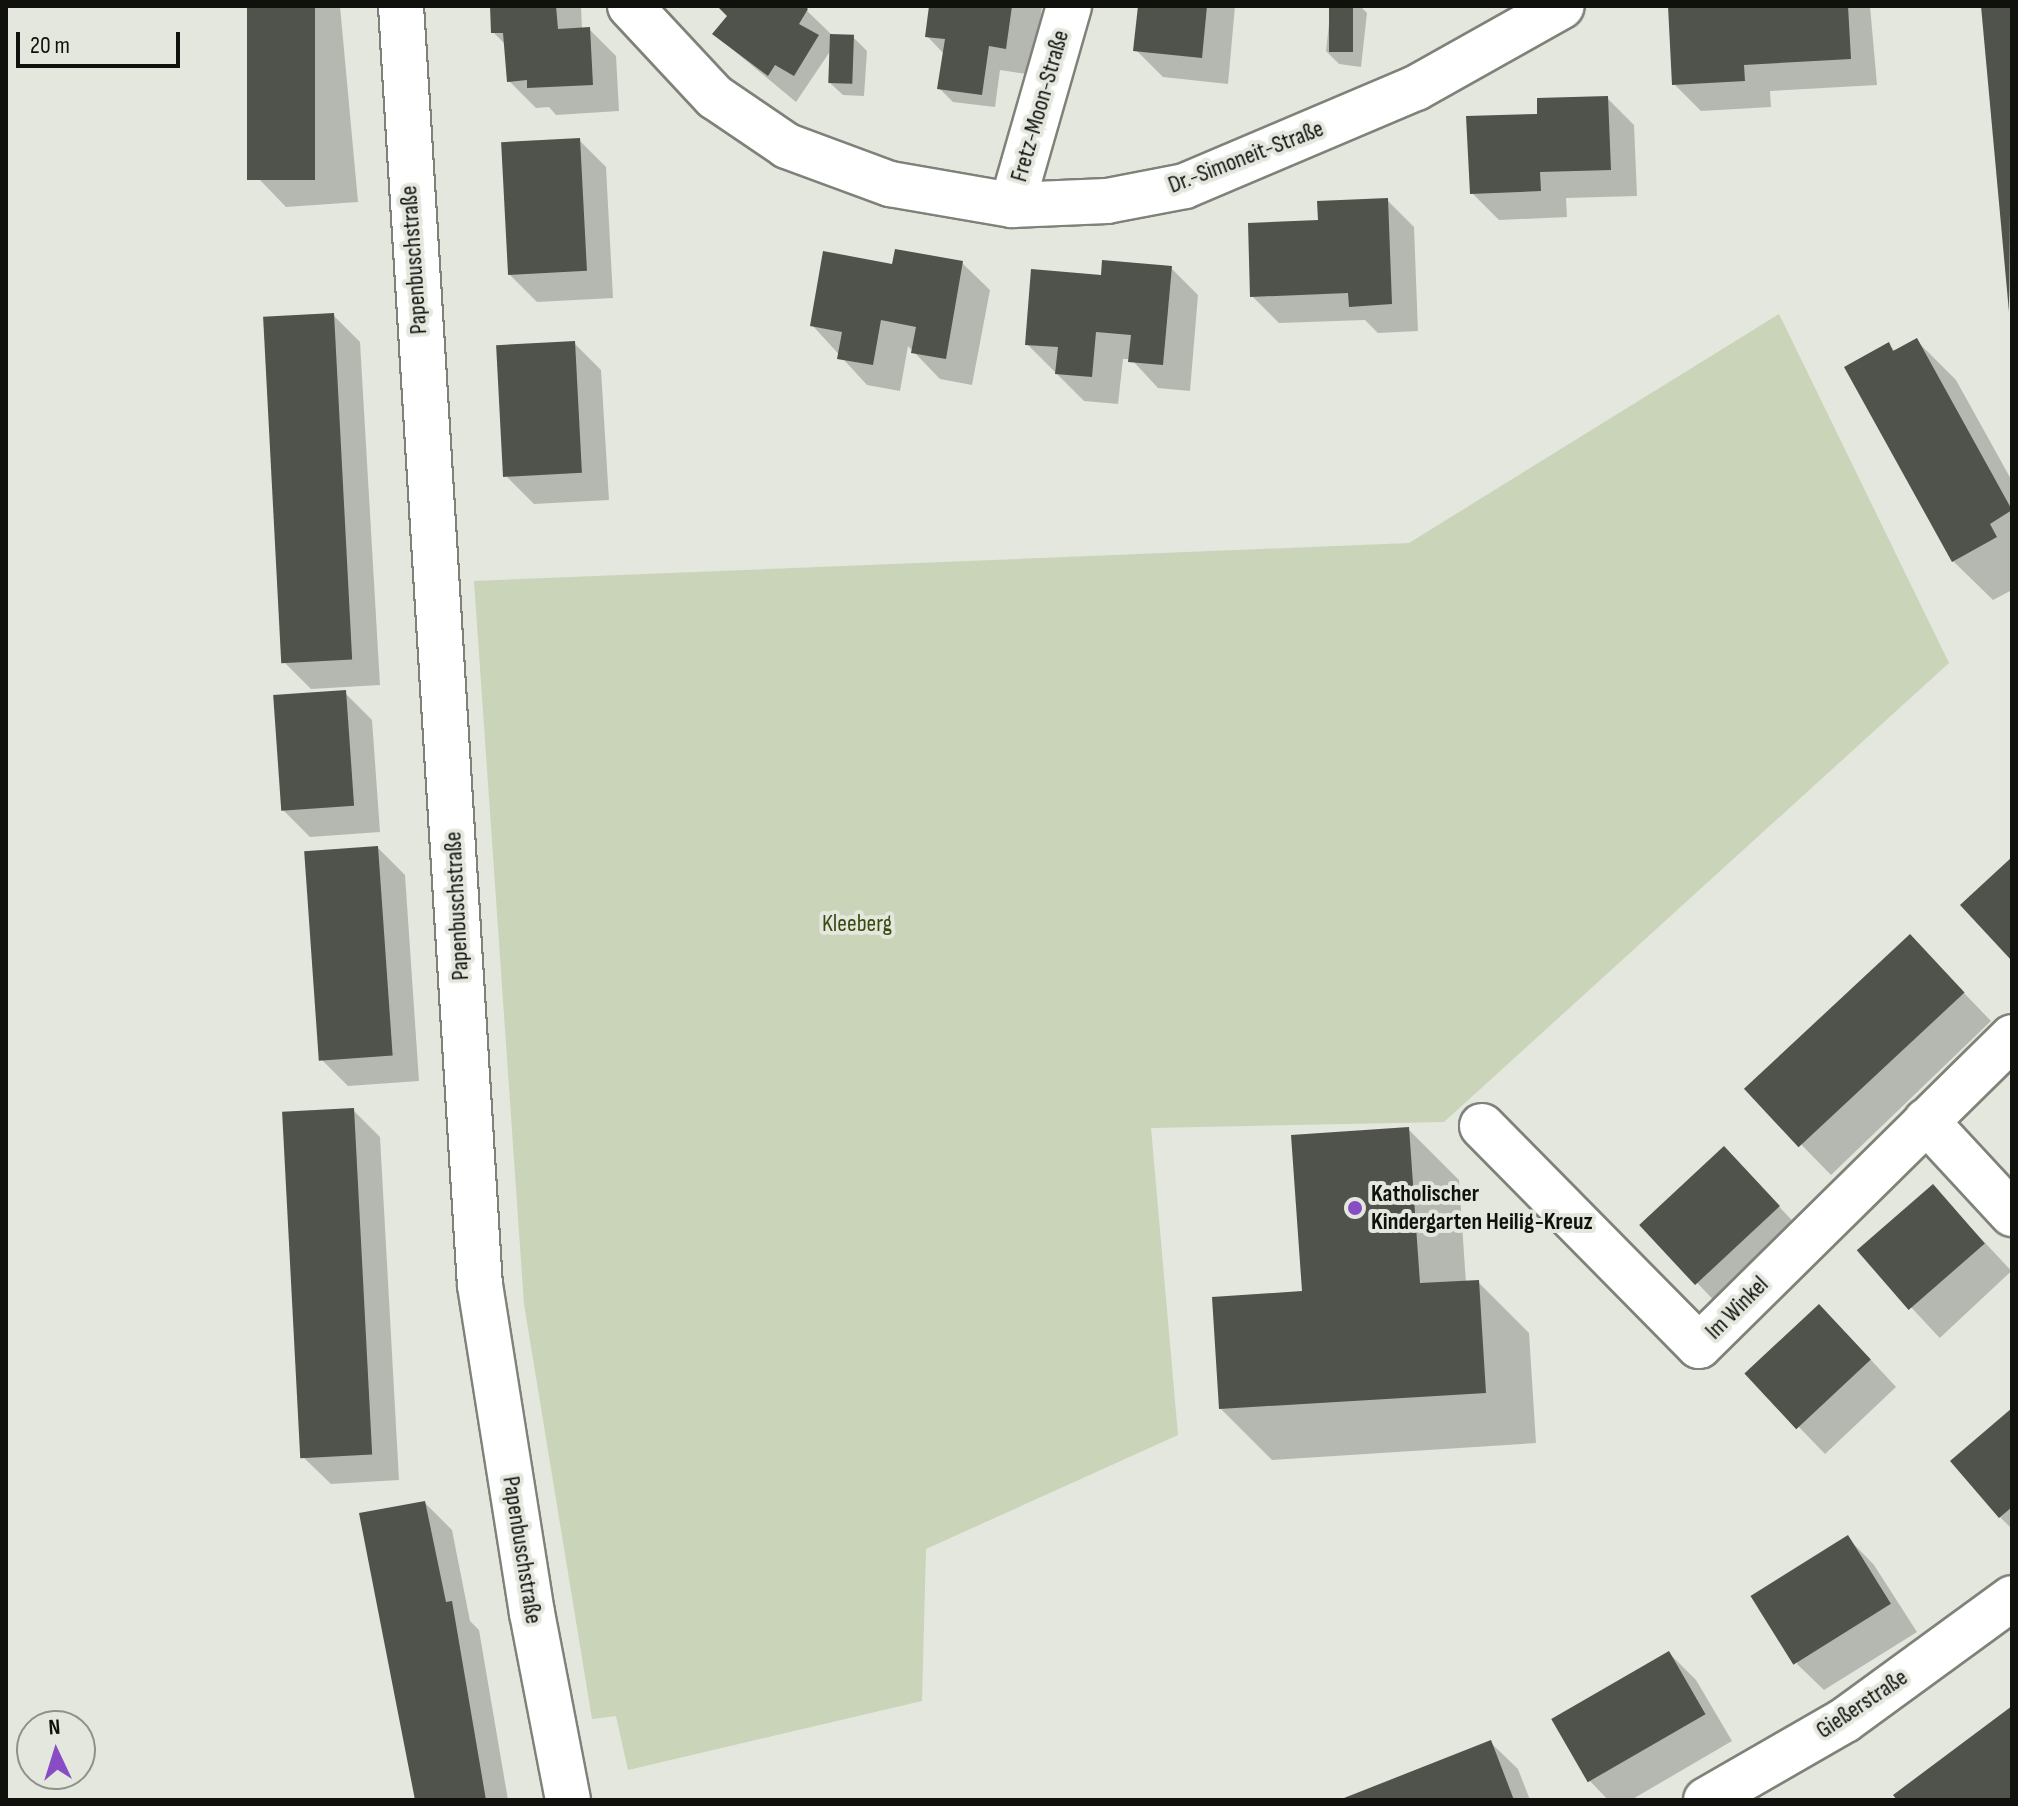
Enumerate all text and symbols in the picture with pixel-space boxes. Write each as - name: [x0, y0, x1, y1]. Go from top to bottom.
- scale bar: [20, 16, 184, 66]
- street label: Fretz-Moon-Straße: [1005, 27, 1075, 185]
- text: 20 m: [30, 31, 70, 60]
- street label: Dr.-Simoneit-Straße: [1164, 114, 1328, 200]
- street label: Papenbuschstraße: [394, 185, 434, 335]
- street label: Papenbuschstraße: [439, 831, 475, 981]
- park label: Kleeberg: [822, 910, 892, 938]
- place label: Katholischer Kindergarten Heilig-Kreuz: [1371, 1180, 1593, 1236]
- marker: Katholischer Kindergarten Heilig-Kreuz: [1346, 1199, 1364, 1217]
- street label: Im Winkel: [1699, 1270, 1775, 1346]
- street label: Papenbuschstraße: [496, 1474, 548, 1626]
- street label: Gießerstraße: [1811, 1663, 1913, 1745]
- north arrow: [16, 1710, 96, 1790]
- text: N: [48, 1714, 61, 1741]

